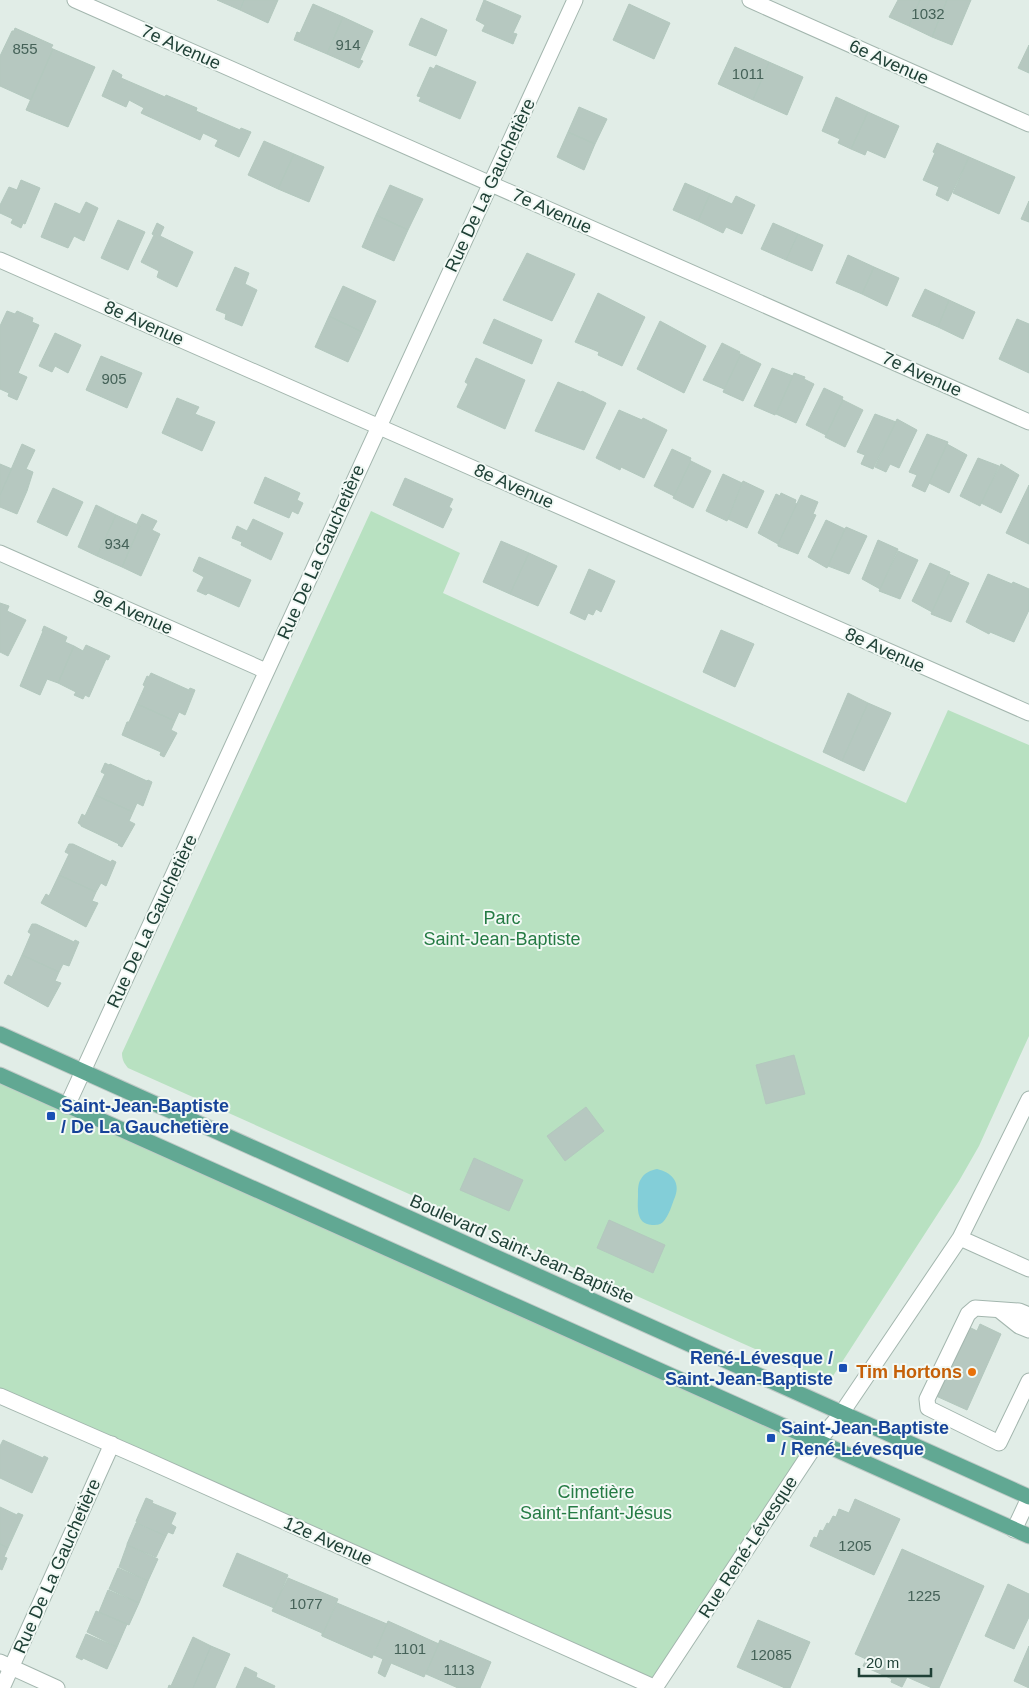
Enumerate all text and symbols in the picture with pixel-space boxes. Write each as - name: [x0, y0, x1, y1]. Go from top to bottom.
- house number: 1032: [911, 5, 945, 22]
- street label: 7e Avenue: [138, 21, 224, 73]
- house number: 914: [335, 36, 361, 53]
- street label: 6e Avenue: [846, 36, 932, 88]
- house number: 855: [12, 40, 38, 57]
- house number: 1011: [732, 65, 764, 82]
- street label: Rue De La Gauchetière: [441, 95, 539, 275]
- street label: 7e Avenue: [509, 185, 595, 237]
- street label: 8e Avenue: [101, 297, 187, 349]
- street label: 7e Avenue: [879, 348, 965, 400]
- house number: 905: [101, 370, 127, 387]
- street label: 8e Avenue: [471, 460, 557, 512]
- street label: Rue De La Gauchetière: [273, 462, 369, 642]
- house number: 934: [104, 535, 130, 552]
- street label: 9e Avenue: [90, 586, 176, 638]
- street label: 8e Avenue: [842, 624, 928, 676]
- street label: Rue De La Gauchetière: [103, 831, 201, 1011]
- park label: Parc Saint-Jean-Baptiste: [423, 908, 581, 949]
- place label: Saint-Jean-Baptiste / De La Gauchetière: [61, 1096, 229, 1137]
- marker: Saint-Jean-Baptiste / De La Gauchetière: [45, 1110, 57, 1122]
- street label: Boulevard Saint-Jean-Baptiste: [407, 1190, 637, 1308]
- place label: René-Lévesque / Saint-Jean-Baptiste: [665, 1348, 833, 1389]
- marker: René-Lévesque / Saint-Jean-Baptiste: [837, 1362, 849, 1374]
- place label: Tim Hortons: [856, 1362, 962, 1382]
- marker: Tim Hortons: [966, 1366, 978, 1378]
- place label: Saint-Jean-Baptiste / René-Lévesque: [781, 1418, 949, 1459]
- marker: Saint-Jean-Baptiste / René-Lévesque: [765, 1432, 777, 1444]
- street label: Rue René-Lévesque: [695, 1472, 801, 1622]
- street label: Rue De La Gauchetière: [9, 1476, 105, 1656]
- park label: Cimetière Saint-Enfant-Jésus: [520, 1482, 672, 1523]
- street label: 12e Avenue: [281, 1513, 375, 1569]
- house number: 1205: [838, 1537, 872, 1554]
- house number: 1225: [907, 1587, 941, 1604]
- house number: 1077: [289, 1595, 323, 1612]
- house number: 1101: [394, 1640, 426, 1657]
- house number: 12085: [750, 1646, 792, 1663]
- scale bar: [859, 1646, 932, 1678]
- text: 20 m: [866, 1654, 899, 1671]
- house number: 1113: [443, 1661, 475, 1678]

